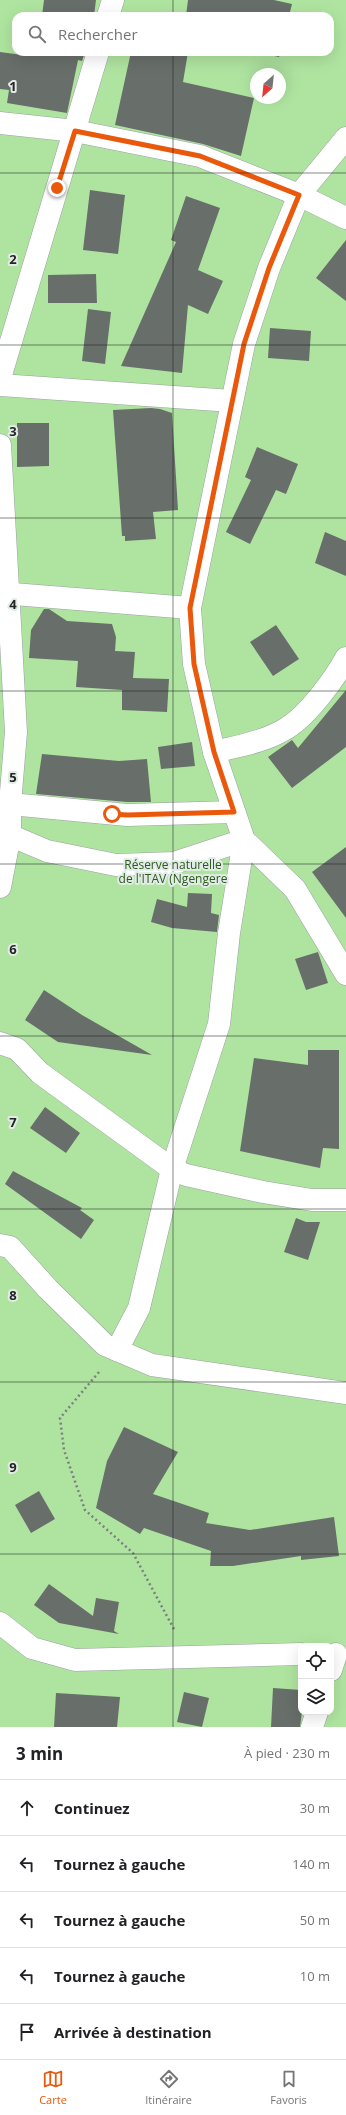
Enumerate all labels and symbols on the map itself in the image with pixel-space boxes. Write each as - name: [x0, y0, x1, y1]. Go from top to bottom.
- north arrow: [250, 68, 286, 104]
- text: 1: [9, 77, 17, 95]
- route end: [48, 179, 66, 197]
- text: 2: [9, 250, 17, 268]
- text: 3: [9, 422, 17, 440]
- text: 4: [9, 595, 17, 613]
- text: 5: [9, 768, 17, 786]
- route start: [103, 805, 121, 823]
- park label: Réserve naturelle de l'ITAV (Ngengere: [119, 856, 228, 887]
- text: 6: [9, 940, 17, 958]
- text: 7: [9, 1113, 17, 1131]
- text: 8: [9, 1286, 17, 1304]
- text: 9: [9, 1458, 17, 1476]

